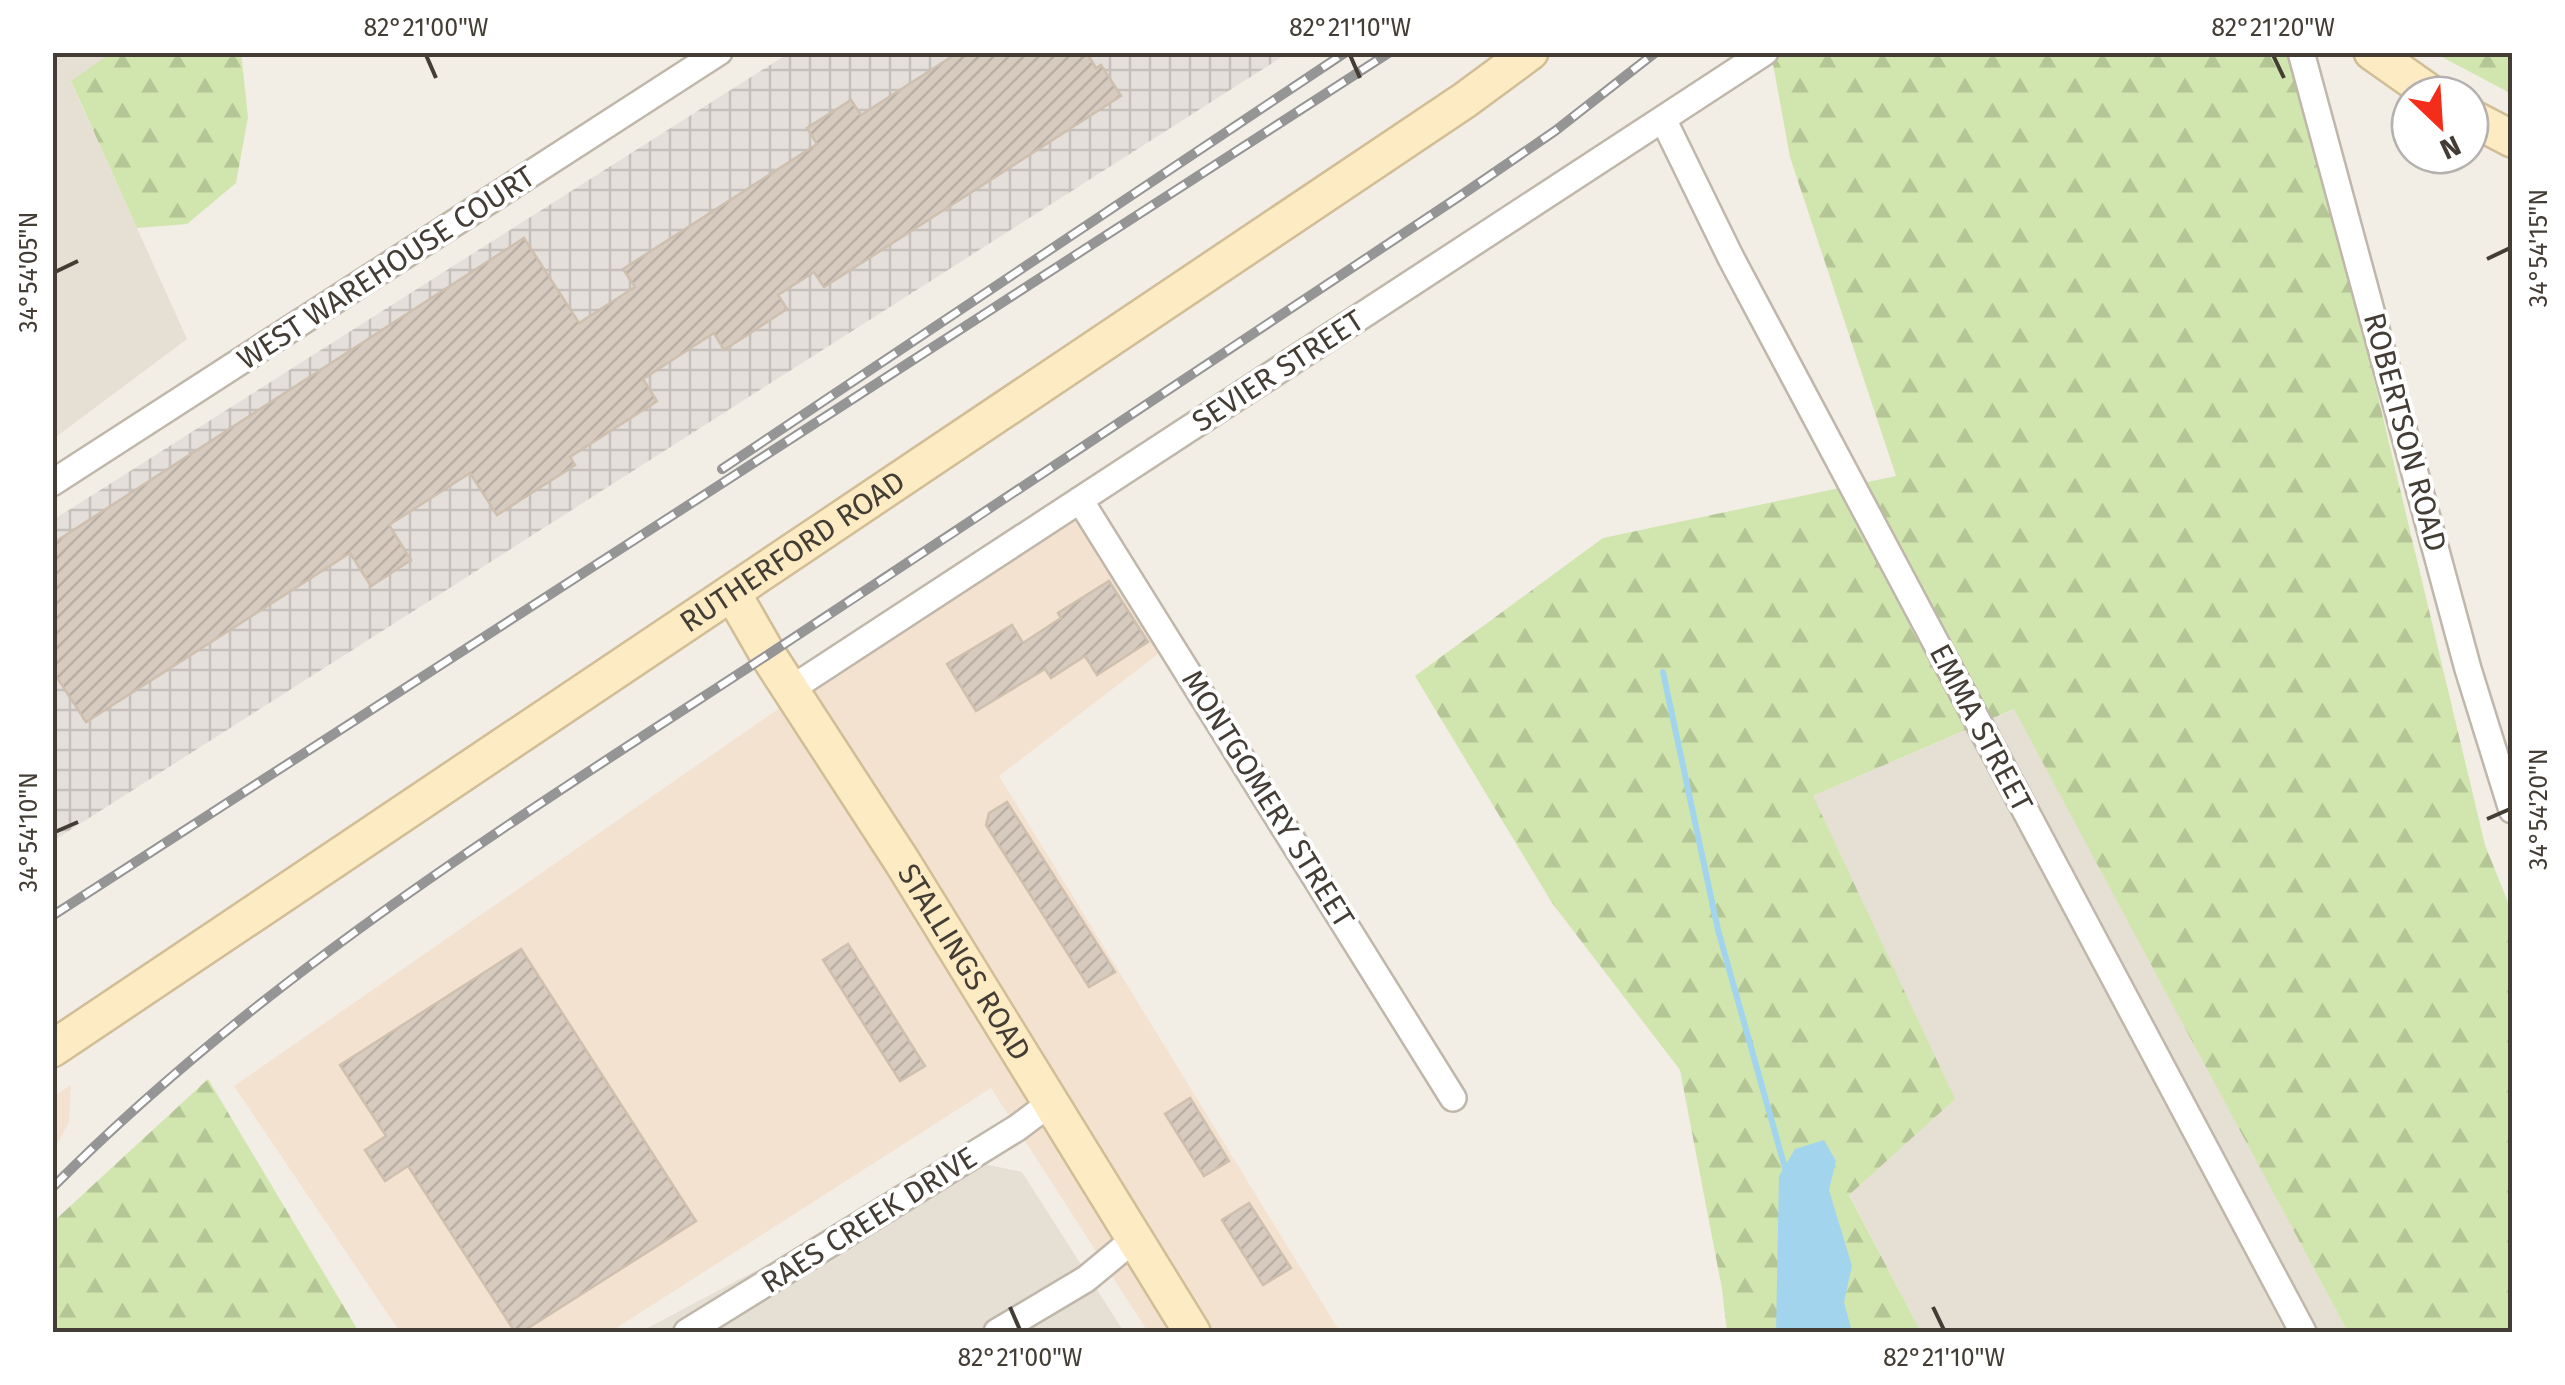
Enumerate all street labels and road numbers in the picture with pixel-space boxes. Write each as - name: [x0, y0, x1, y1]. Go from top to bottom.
- street label: WEST WAREHOUSE COURT: [231, 158, 542, 378]
- street label: SEVIER STREET: [1186, 302, 1371, 440]
- street label: ROBERTSON ROAD: [2356, 309, 2454, 555]
- street label: RUTHERFORD ROAD: [673, 463, 912, 640]
- street label: EMMA STREET: [1922, 638, 2041, 818]
- street label: MONTGOMERY STREET: [1174, 664, 1362, 935]
- street label: STALLINGS ROAD: [890, 857, 1038, 1067]
- street label: RAES CREEK DRIVE: [755, 1139, 983, 1301]

